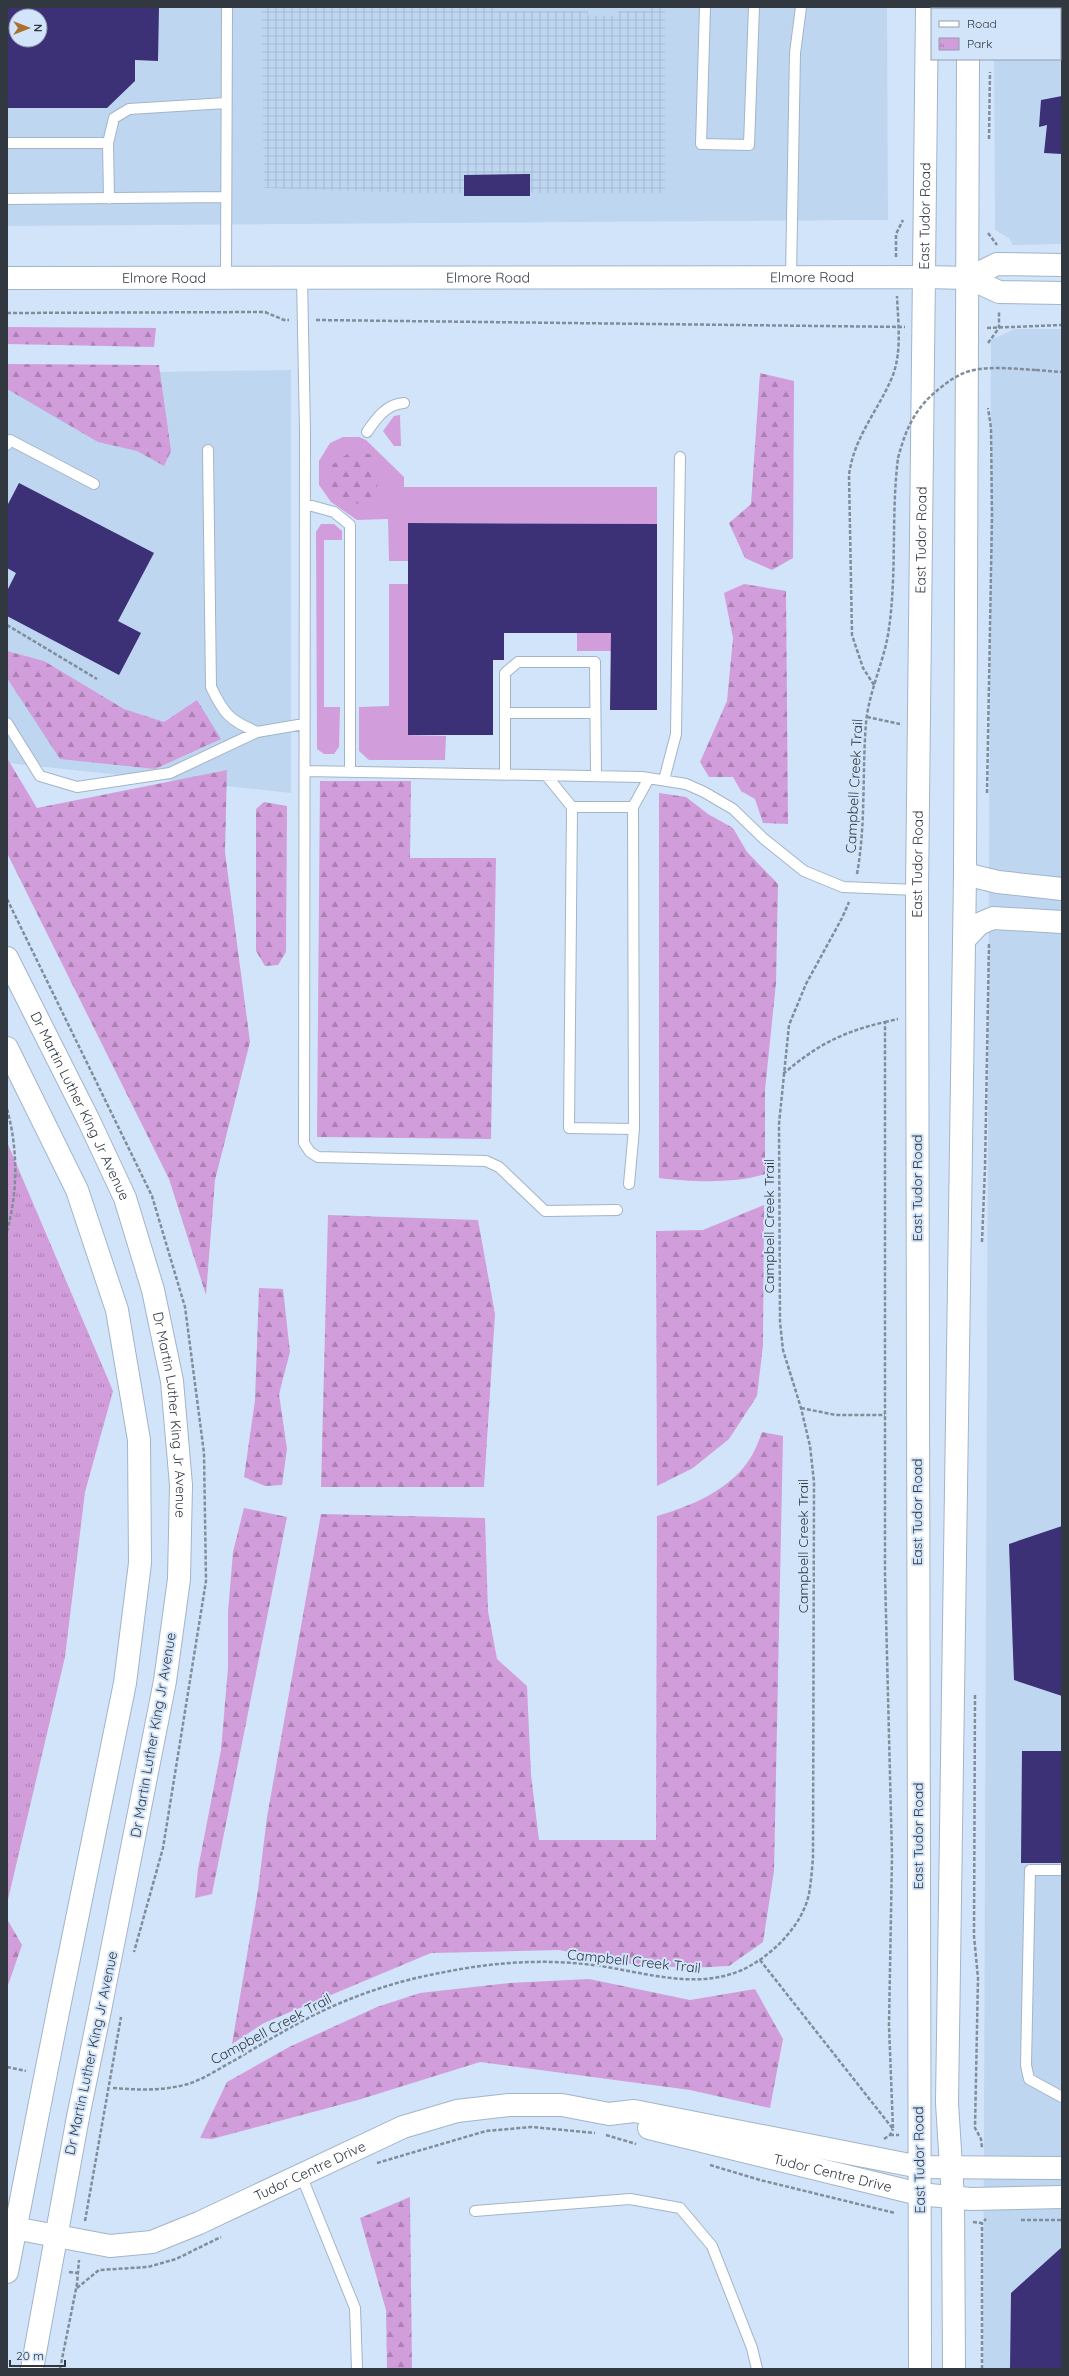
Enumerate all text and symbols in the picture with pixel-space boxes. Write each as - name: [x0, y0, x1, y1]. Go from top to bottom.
- north arrow: [8, 8, 48, 48]
- legend: [931, 8, 1061, 60]
- text: Road: [967, 16, 997, 31]
- text: N: [31, 24, 45, 32]
- text: Park: [967, 36, 992, 51]
- street label: East Tudor Road: [915, 162, 934, 270]
- street label: Elmore Road: [446, 268, 530, 287]
- street label: Elmore Road: [770, 268, 854, 286]
- street label: Elmore Road: [122, 269, 206, 287]
- street label: East Tudor Road: [911, 486, 931, 594]
- street label: Campbell Creek Trail: [841, 718, 867, 854]
- street label: East Tudor Road: [908, 810, 927, 918]
- street label: Dr Martin Luther King Jr Avenue: [26, 1008, 134, 1203]
- street label: East Tudor Road: [908, 1134, 926, 1242]
- street label: Campbell Creek Trail: [760, 1159, 778, 1293]
- street label: Dr Martin Luther King Jr Avenue: [149, 1310, 190, 1518]
- street label: East Tudor Road: [908, 1458, 926, 1566]
- street label: Campbell Creek Trail: [794, 1479, 812, 1613]
- street label: Dr Martin Luther King Jr Avenue: [126, 1631, 180, 1839]
- street label: East Tudor Road: [909, 1782, 927, 1890]
- street label: Campbell Creek Trail: [566, 1945, 702, 1977]
- street label: Dr Martin Luther King Jr Avenue: [61, 1949, 121, 2157]
- street label: Campbell Creek Trail: [207, 1989, 335, 2069]
- street label: East Tudor Road: [909, 2106, 929, 2214]
- street label: Tudor Centre Drive: [251, 2137, 369, 2205]
- street label: Tudor Centre Drive: [771, 2150, 894, 2196]
- scale bar: [10, 2342, 65, 2368]
- text: 20 m: [16, 2348, 44, 2363]

